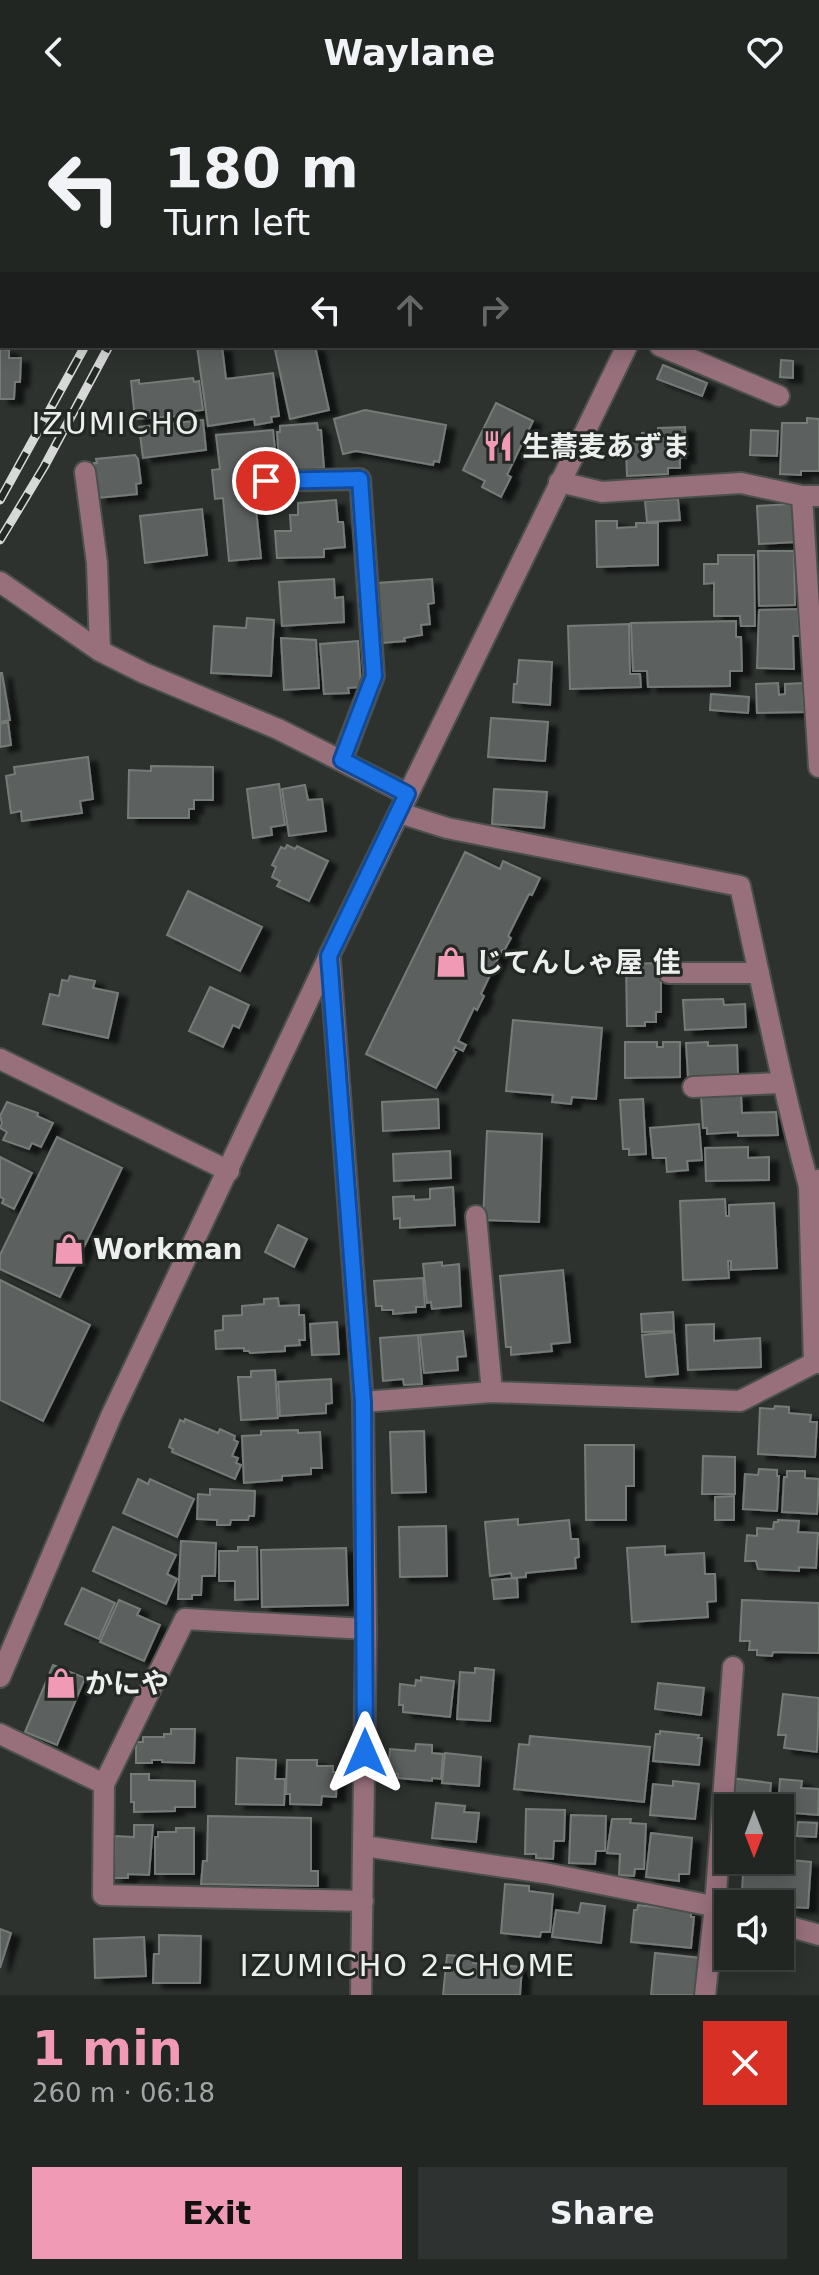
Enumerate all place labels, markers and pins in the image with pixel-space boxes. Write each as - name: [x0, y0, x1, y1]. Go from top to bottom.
- restaurant icon: 生蕎麦あずま: [481, 429, 515, 463]
- place label: 生蕎麦あずま: [522, 430, 690, 463]
- pin: [232, 447, 300, 515]
- shop icon: じてんしゃ屋 佳: [434, 945, 468, 979]
- place label: じてんしゃ屋 佳: [475, 946, 681, 979]
- shop icon: Workman: [52, 1232, 86, 1266]
- place label: Workman: [93, 1233, 243, 1266]
- shop icon: かにや: [44, 1666, 78, 1700]
- place label: かにや: [85, 1667, 169, 1700]

